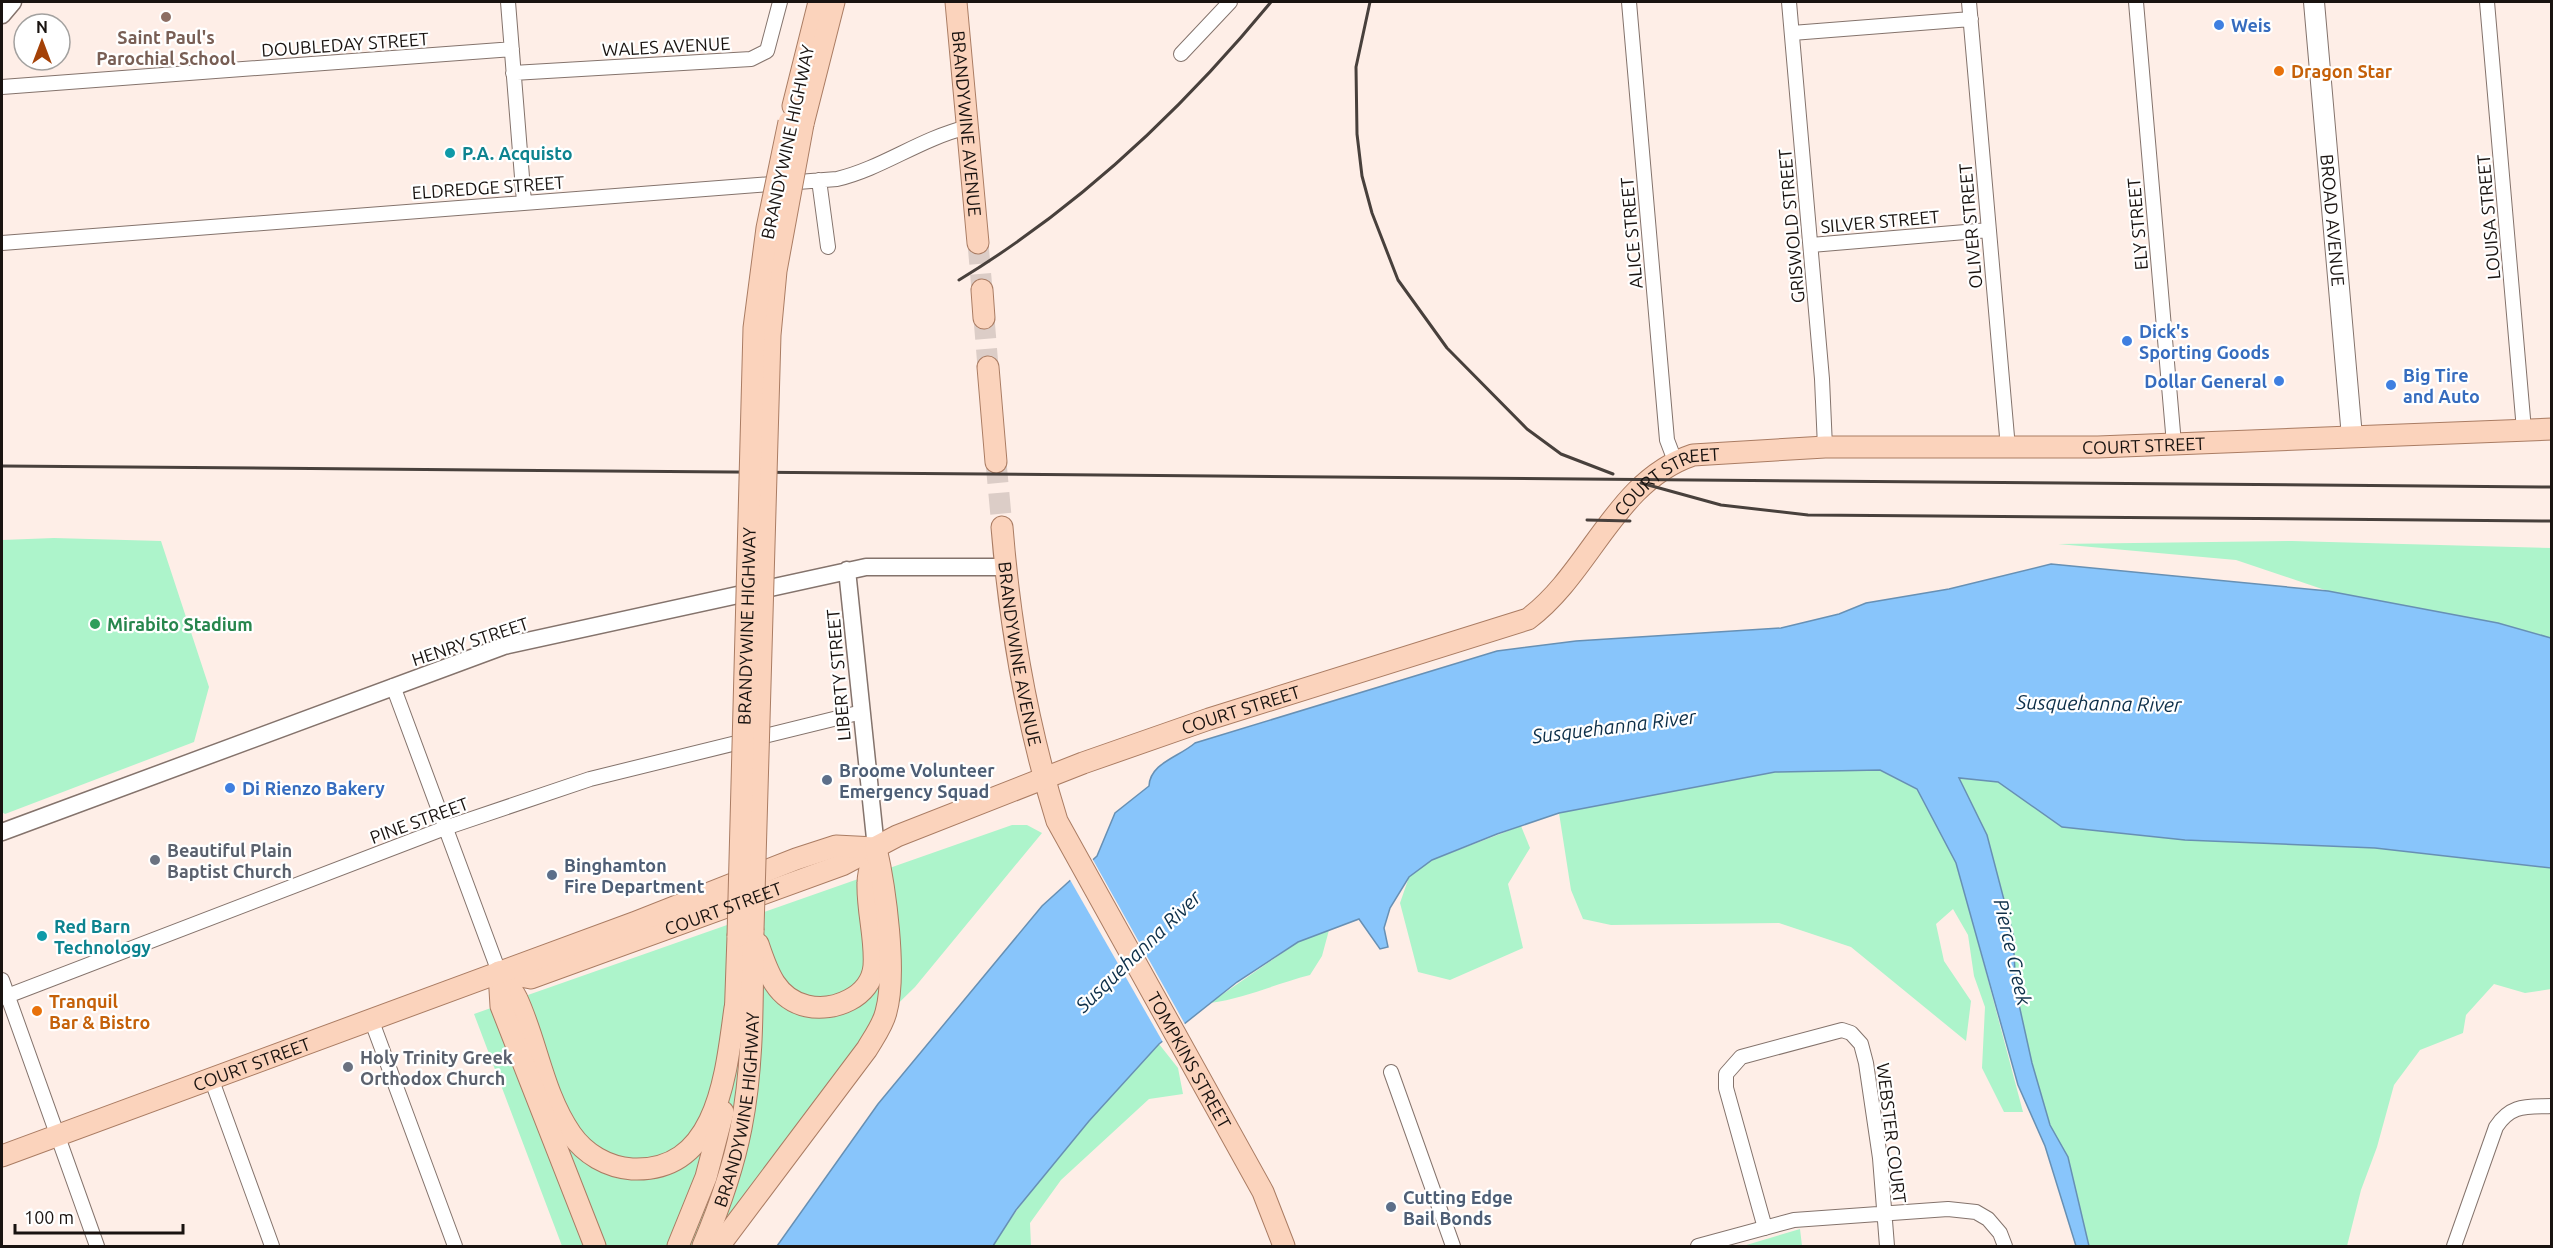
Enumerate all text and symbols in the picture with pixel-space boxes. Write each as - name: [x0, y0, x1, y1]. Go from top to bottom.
- marker: Saint Paul's Parochial School: [159, 10, 173, 24]
- north arrow: [12, 12, 72, 72]
- place label: Weis: [2231, 15, 2271, 35]
- text: N: [36, 18, 48, 36]
- marker: Weis: [2212, 18, 2226, 32]
- place label: Saint Paul's Parochial School: [96, 27, 236, 68]
- street label: DOUBLEDAY STREET: [261, 28, 429, 60]
- street label: BRANDYWINE AVENUE: [949, 30, 986, 217]
- street label: WALES AVENUE: [601, 33, 731, 59]
- street label: BRANDYWINE HIGHWAY: [757, 43, 817, 241]
- place label: Dragon Star: [2291, 61, 2393, 81]
- marker: Dragon Star: [2272, 64, 2286, 78]
- place label: P.A. Acquisto: [462, 143, 573, 163]
- marker: P.A. Acquisto: [443, 146, 457, 160]
- street label: GRISWOLD STREET: [1774, 148, 1808, 304]
- street label: BROAD AVENUE: [2317, 153, 2349, 287]
- street label: LOUISA STREET: [2473, 154, 2503, 280]
- street label: OLIVER STREET: [1955, 163, 1985, 289]
- street label: ELDREDGE STREET: [411, 172, 565, 202]
- street label: ALICE STREET: [1616, 177, 1646, 289]
- street label: ELY STREET: [2123, 177, 2151, 271]
- street label: SILVER STREET: [1820, 206, 1940, 236]
- place label: Dick's Sporting Goods: [2139, 321, 2270, 362]
- marker: Dick's Sporting Goods: [2120, 334, 2134, 348]
- place label: Big Tire and Auto: [2403, 365, 2480, 406]
- place label: Dollar General: [2144, 371, 2268, 391]
- marker: Dollar General: [2272, 374, 2286, 388]
- marker: Big Tire and Auto: [2384, 378, 2398, 392]
- street label: COURT STREET: [2082, 433, 2206, 457]
- street label: COURT STREET: [1610, 443, 1720, 519]
- street label: BRANDYWINE HIGHWAY: [734, 526, 759, 725]
- street label: BRANDYWINE AVENUE: [995, 560, 1046, 748]
- street label: LIBERTY STREET: [822, 608, 854, 742]
- street label: HENRY STREET: [409, 613, 531, 669]
- place label: Mirabito Stadium: [107, 614, 253, 634]
- marker: Mirabito Stadium: [88, 617, 102, 631]
- street label: COURT STREET: [1179, 681, 1302, 738]
- water label: Susquehanna River: [2015, 690, 2183, 716]
- water label: Susquehanna River: [1530, 704, 1699, 748]
- place label: Broome Volunteer Emergency Squad: [839, 760, 995, 801]
- marker: Broome Volunteer Emergency Squad: [820, 773, 834, 787]
- place label: Di Rienzo Bakery: [242, 778, 385, 798]
- marker: Di Rienzo Bakery: [223, 781, 237, 795]
- street label: PINE STREET: [367, 793, 471, 847]
- place label: Beautiful Plain Baptist Church: [167, 840, 292, 881]
- marker: Beautiful Plain Baptist Church: [148, 853, 162, 867]
- place label: Binghamton Fire Department: [564, 855, 705, 896]
- marker: Binghamton Fire Department: [545, 868, 559, 882]
- street label: COURT STREET: [662, 878, 785, 939]
- water label: Susquehanna River: [1070, 884, 1206, 1017]
- water label: Pierce Creek: [1990, 896, 2037, 1008]
- place label: Red Barn Technology: [54, 916, 151, 957]
- marker: Red Barn Technology: [35, 929, 49, 943]
- street label: TOMPKINS STREET: [1144, 988, 1236, 1132]
- place label: Tranquil Bar & Bistro: [49, 991, 150, 1032]
- marker: Tranquil Bar & Bistro: [30, 1004, 44, 1018]
- street label: BRANDYWINE HIGHWAY: [709, 1011, 762, 1209]
- street label: COURT STREET: [190, 1033, 313, 1095]
- place label: Holy Trinity Greek Orthodox Church: [360, 1047, 513, 1088]
- marker: Holy Trinity Greek Orthodox Church: [341, 1060, 355, 1074]
- street label: WEBSTER COURT: [1873, 1062, 1911, 1204]
- place label: Cutting Edge Bail Bonds: [1403, 1187, 1513, 1228]
- scale bar: [15, 1197, 183, 1235]
- marker: Cutting Edge Bail Bonds: [1384, 1200, 1398, 1214]
- text: 100 m: [24, 1207, 74, 1227]

